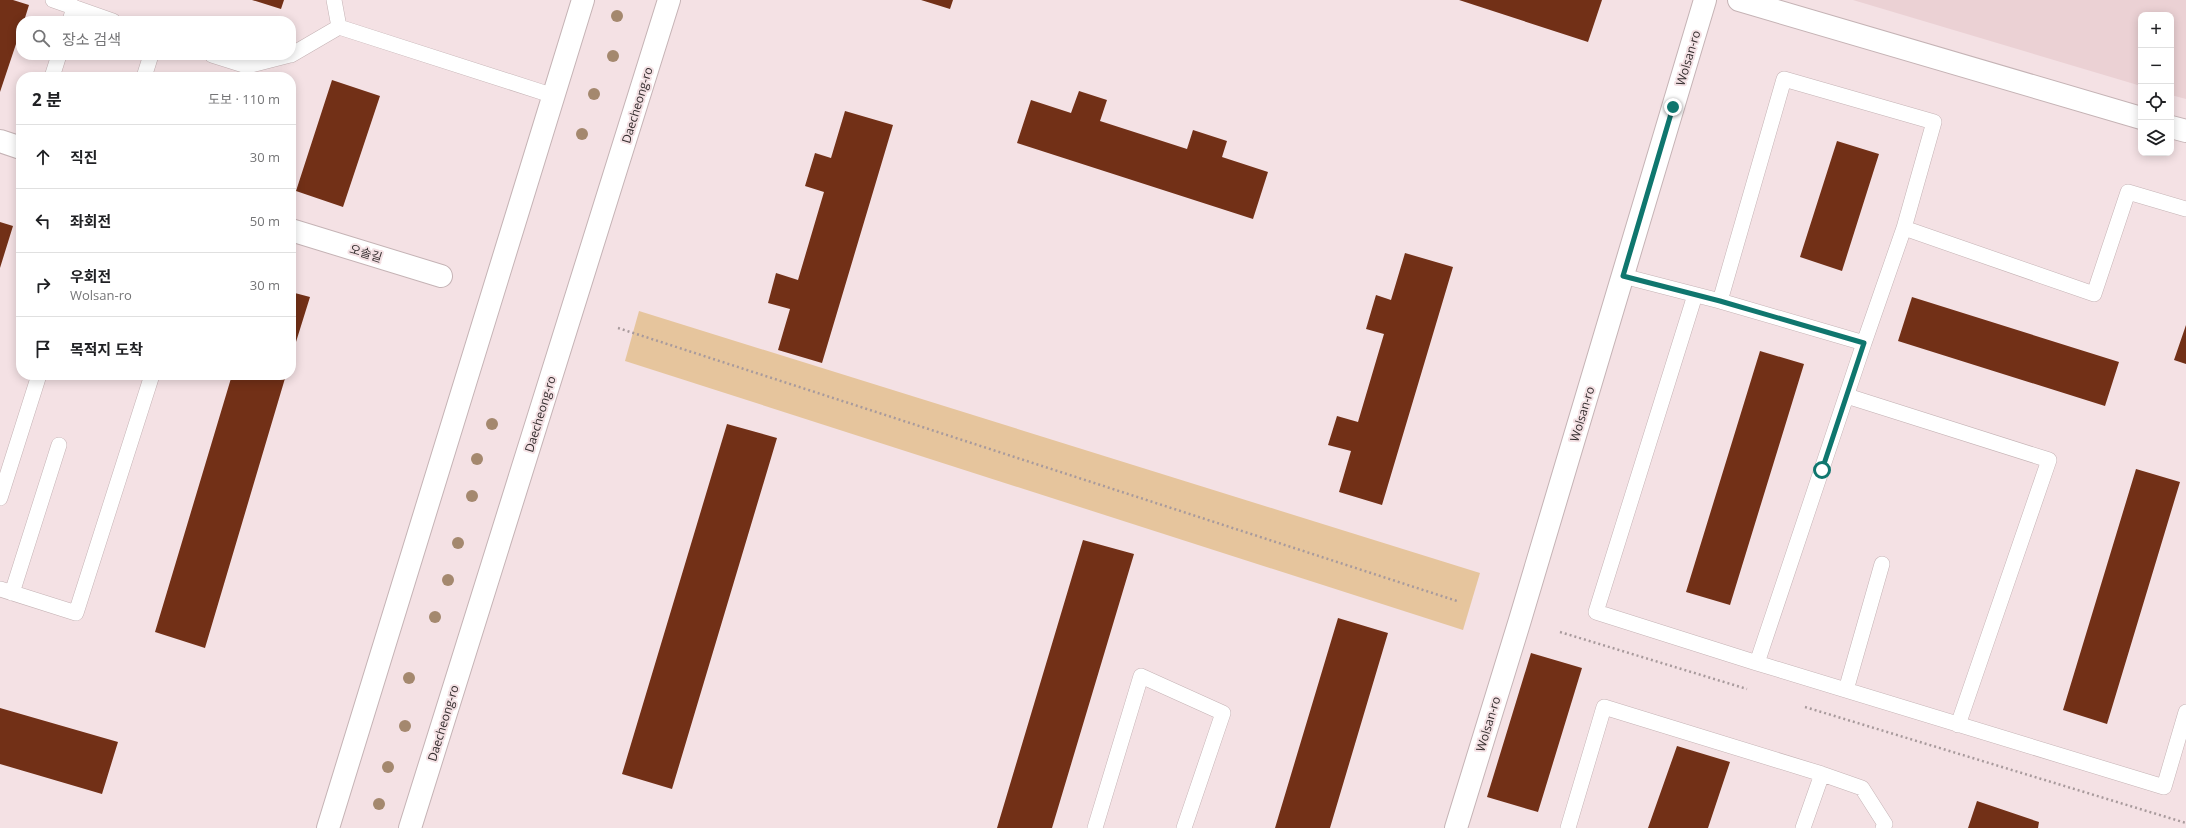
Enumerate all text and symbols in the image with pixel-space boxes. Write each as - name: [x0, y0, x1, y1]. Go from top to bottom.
- map controls: [2138, 12, 2174, 156]
- button: +: [2138, 12, 2174, 48]
- search box: [16, 16, 296, 60]
- icon: search: [30, 27, 52, 49]
- street label: Wolsan-ro: [1672, 28, 1704, 88]
- text: 장소 검색: [62, 29, 121, 49]
- button: −: [2138, 48, 2174, 84]
- street label: Daecheong-ro: [617, 65, 657, 145]
- button: locate: [2138, 84, 2174, 120]
- text: 2 분: [32, 88, 62, 111]
- text: 도보 · 110 m: [208, 90, 280, 108]
- route end: [1664, 98, 1682, 116]
- button: layers: [2138, 120, 2174, 156]
- icon: ahead: [32, 146, 54, 168]
- text: 직진: [70, 147, 98, 167]
- text: 30 m: [250, 148, 280, 166]
- icon: left: [32, 210, 54, 232]
- text: 좌회전: [70, 211, 111, 231]
- text: 50 m: [250, 212, 280, 230]
- street label: 오솔길: [348, 240, 384, 266]
- text: 우회전: [70, 266, 111, 286]
- icon: right: [32, 274, 54, 296]
- text: 30 m: [250, 276, 280, 294]
- text: Wolsan-ro: [70, 286, 132, 304]
- icon: arrive: [32, 338, 54, 360]
- text: 목적지 도착: [70, 339, 143, 359]
- street label: Daecheong-ro: [520, 374, 560, 454]
- street label: Wolsan-ro: [1566, 384, 1598, 444]
- route start: [1813, 461, 1831, 479]
- street label: Daecheong-ro: [423, 683, 463, 763]
- street label: Wolsan-ro: [1472, 694, 1504, 754]

